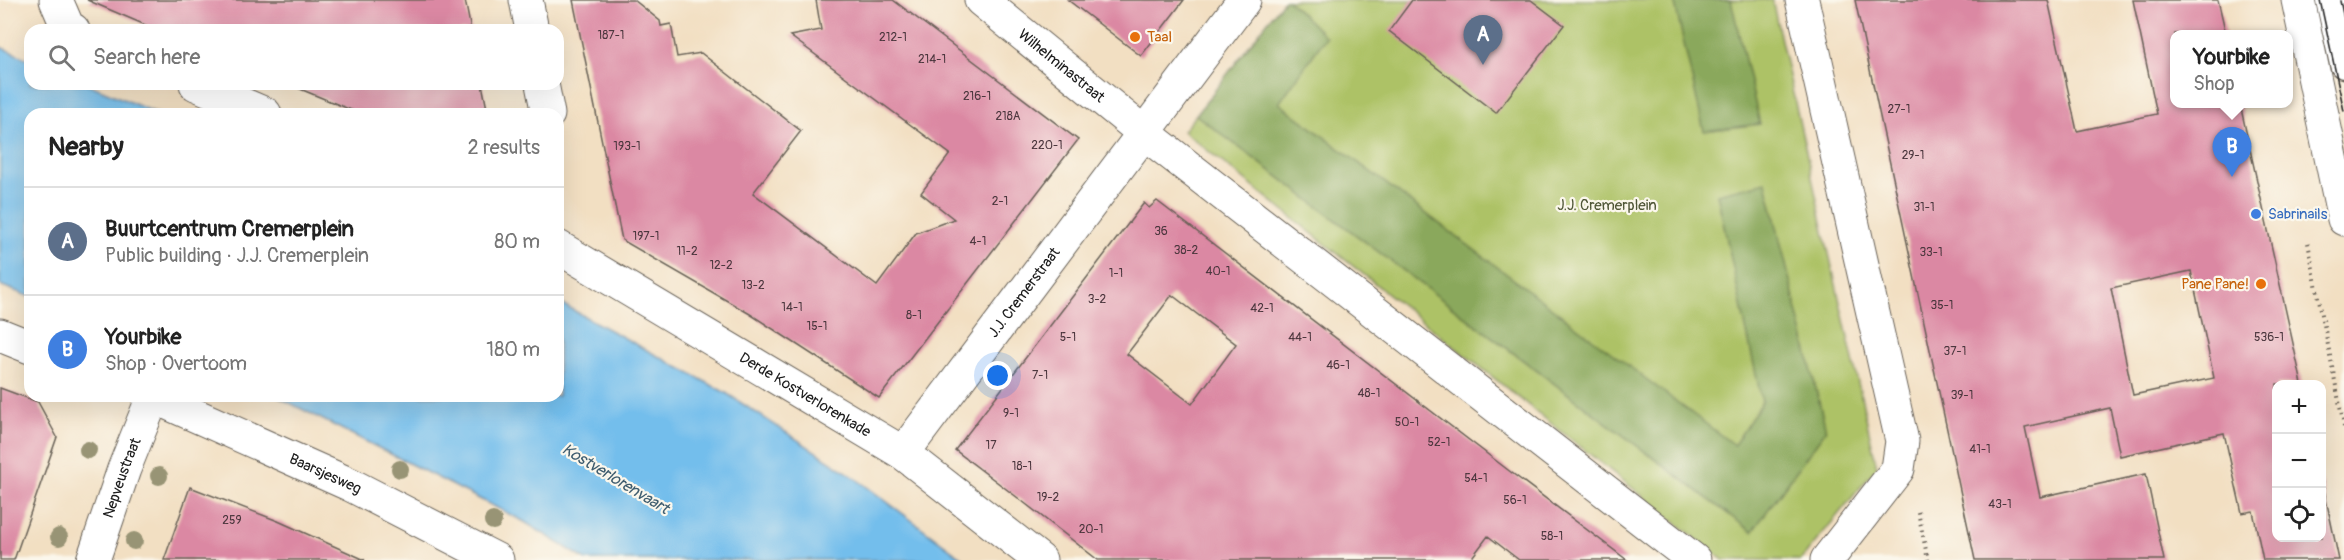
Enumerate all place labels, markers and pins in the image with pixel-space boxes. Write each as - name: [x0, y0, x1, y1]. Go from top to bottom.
- pin: A: [1464, 16, 1502, 65]
- place label: Taal: [1147, 28, 1172, 47]
- marker: Taal: [1128, 30, 1142, 44]
- pin: B: [2212, 128, 2252, 177]
- place label: Sabrinails: [2268, 205, 2328, 224]
- marker: Sabrinails: [2249, 207, 2263, 221]
- place label: Pane Pane!: [2181, 275, 2249, 294]
- marker: Pane Pane!: [2254, 277, 2268, 291]

